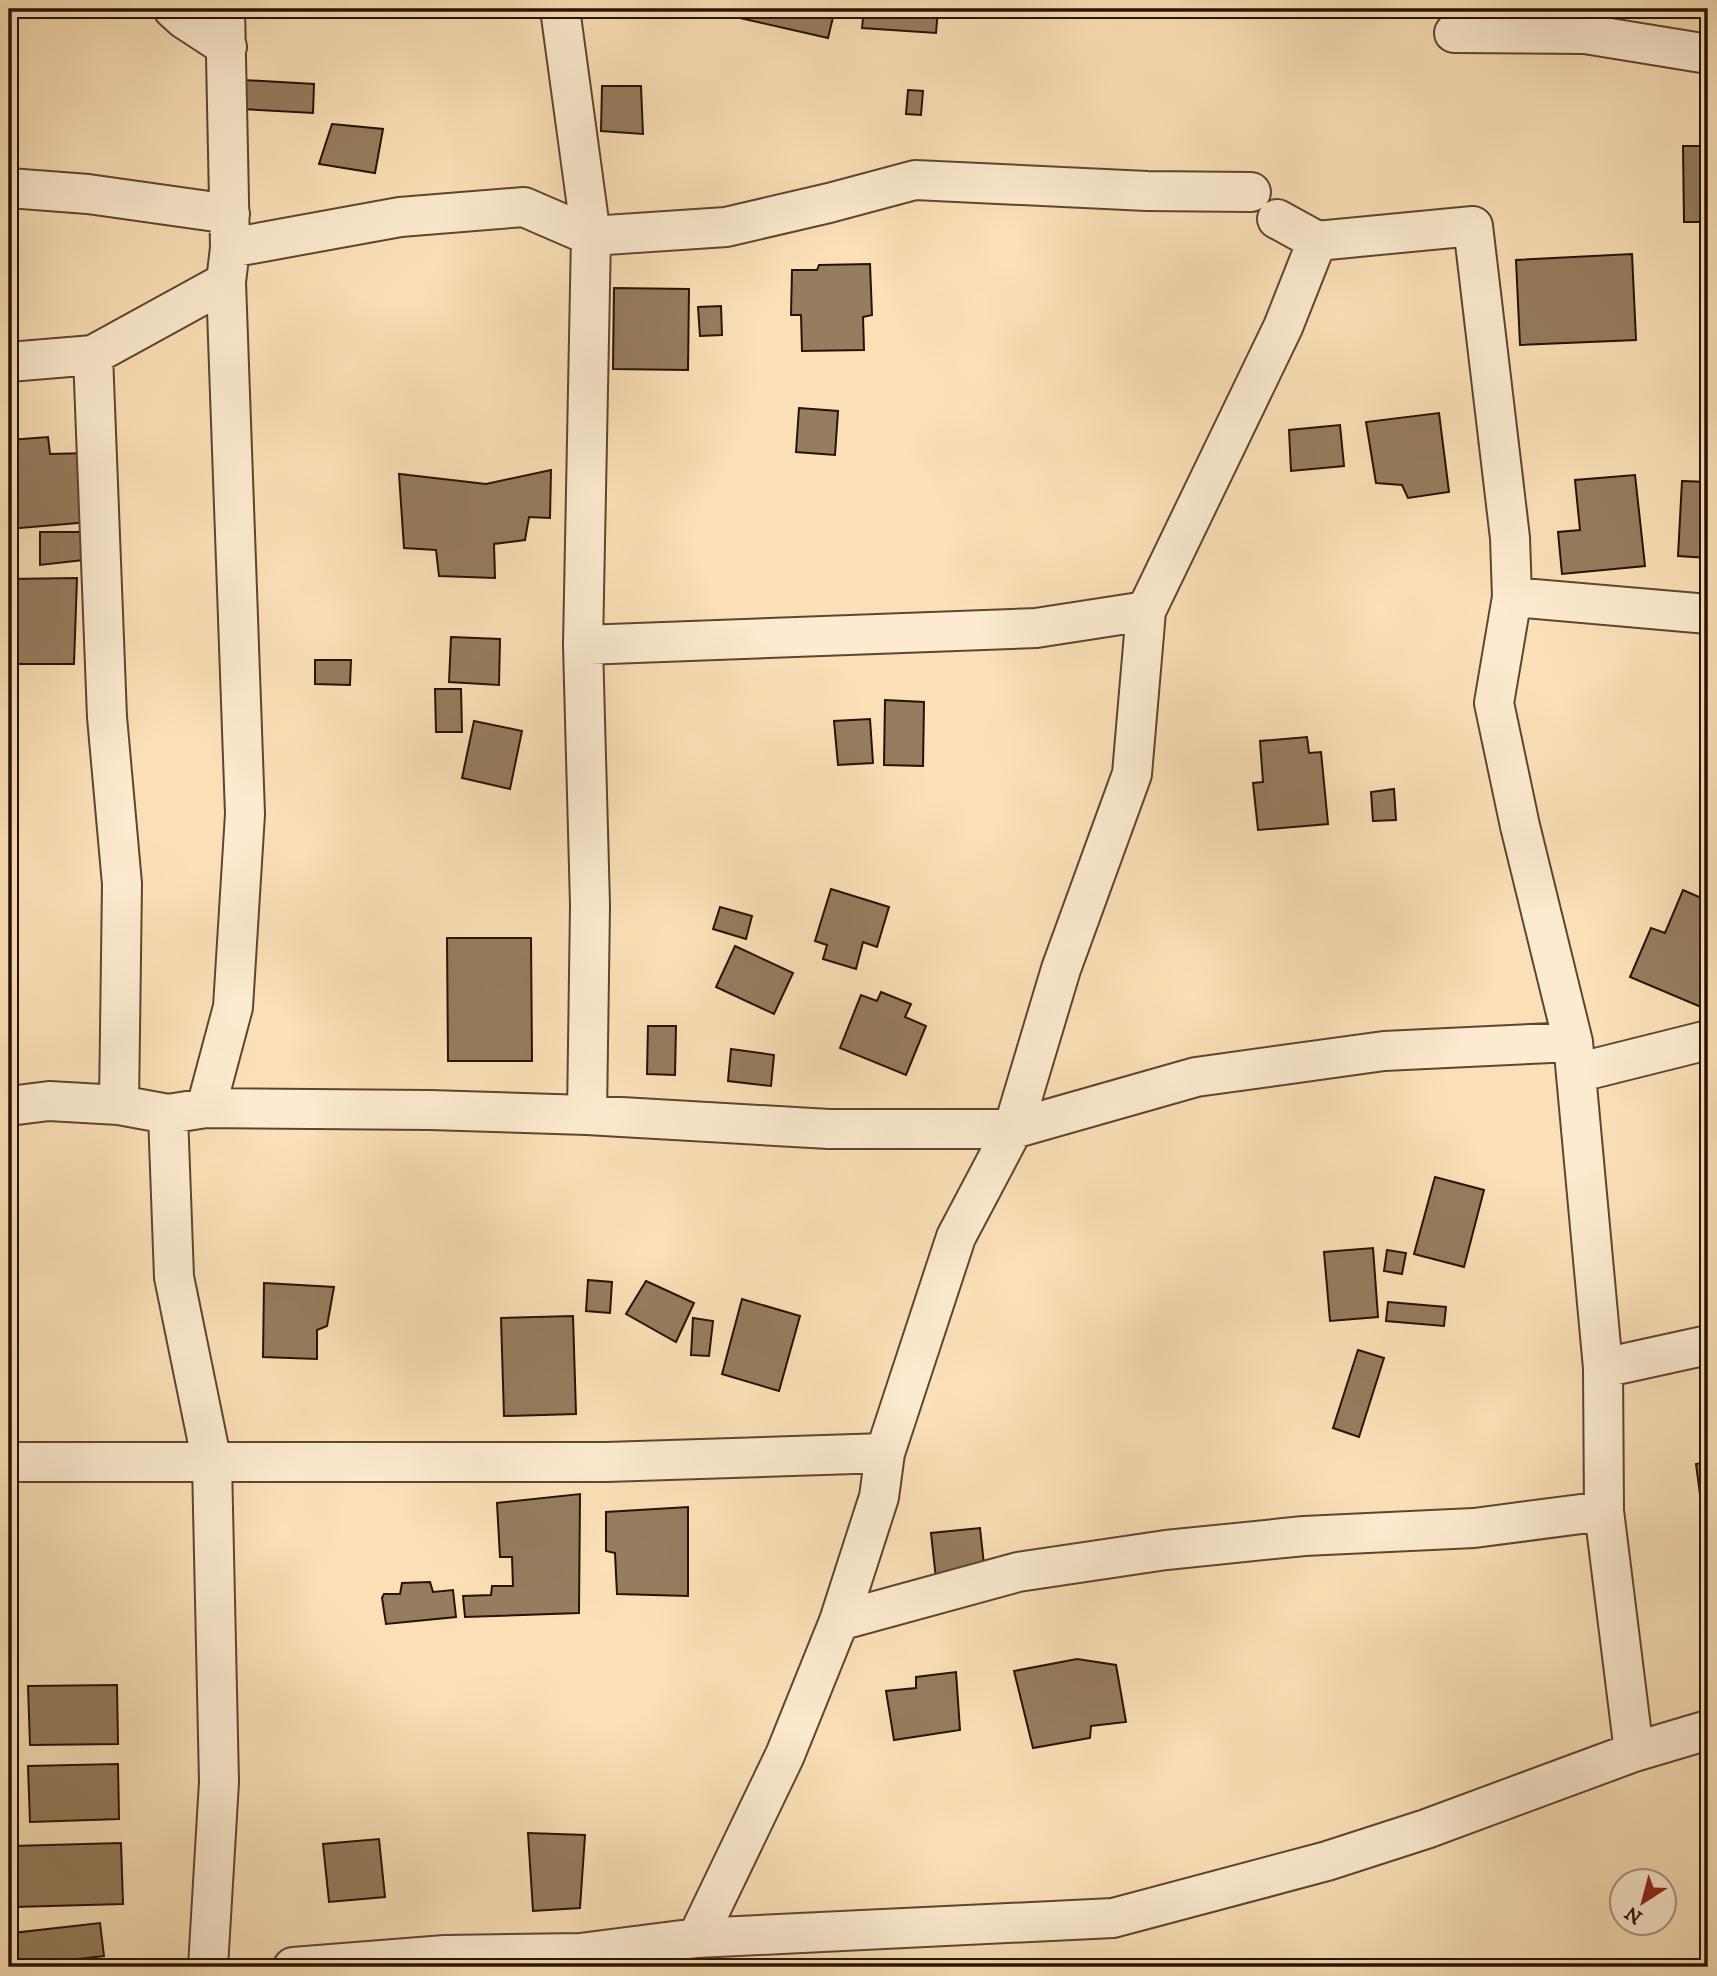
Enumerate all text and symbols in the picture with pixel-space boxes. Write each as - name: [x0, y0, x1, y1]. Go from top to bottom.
- north arrow: [1608, 1868, 1678, 1938]
- text: N: [1620, 1900, 1647, 1928]

